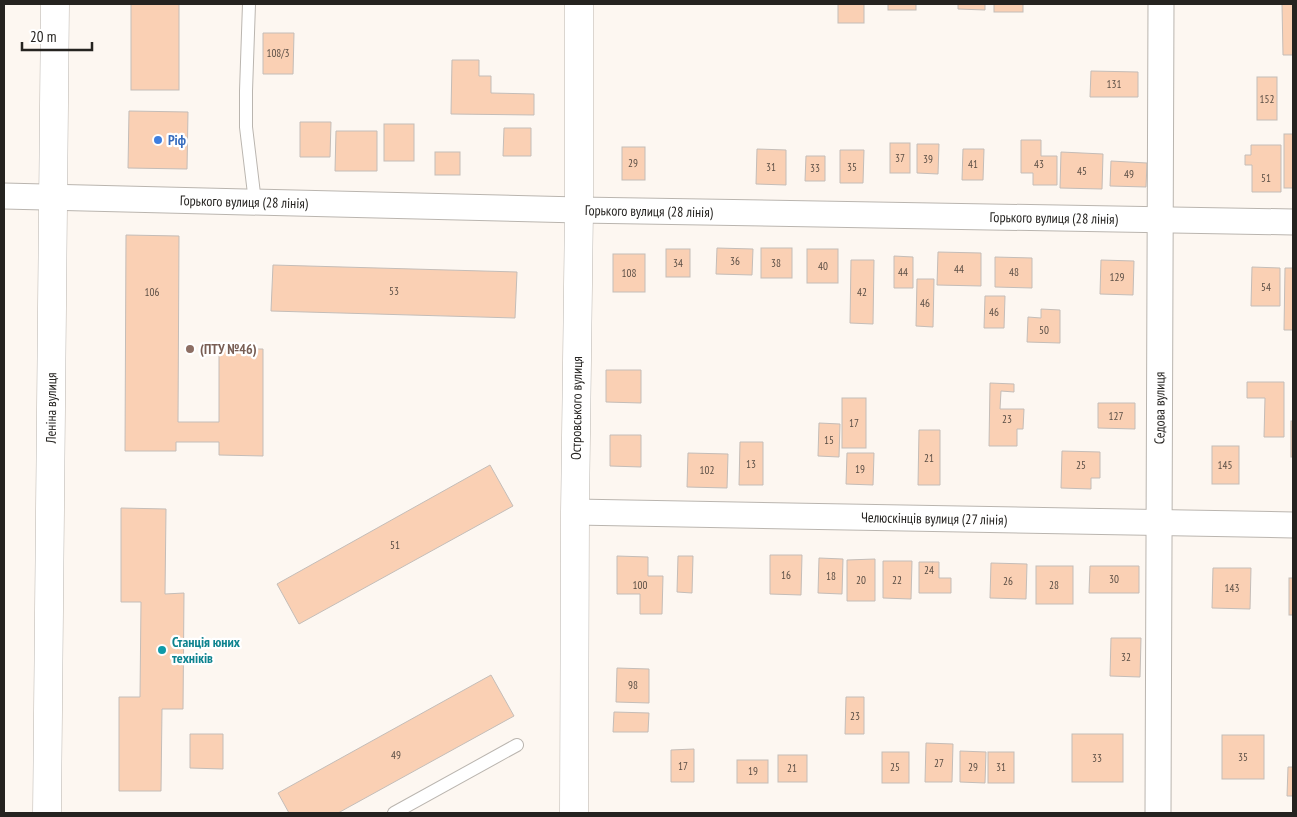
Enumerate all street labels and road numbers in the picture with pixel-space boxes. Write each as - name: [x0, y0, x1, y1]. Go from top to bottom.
- street label: Горького вулиця (28 лiнiя): [180, 191, 309, 212]
- street label: Горького вулиця (28 лiнiя): [585, 201, 714, 221]
- street label: Горького вулиця (28 лiнiя): [990, 208, 1119, 228]
- street label: Островського вулиця: [567, 356, 586, 460]
- street label: Седова вулиця: [1150, 372, 1169, 444]
- street label: Леніна вулиця: [42, 373, 60, 445]
- street label: Челюскінців вулиця (27 лiнiя): [861, 508, 1008, 529]

